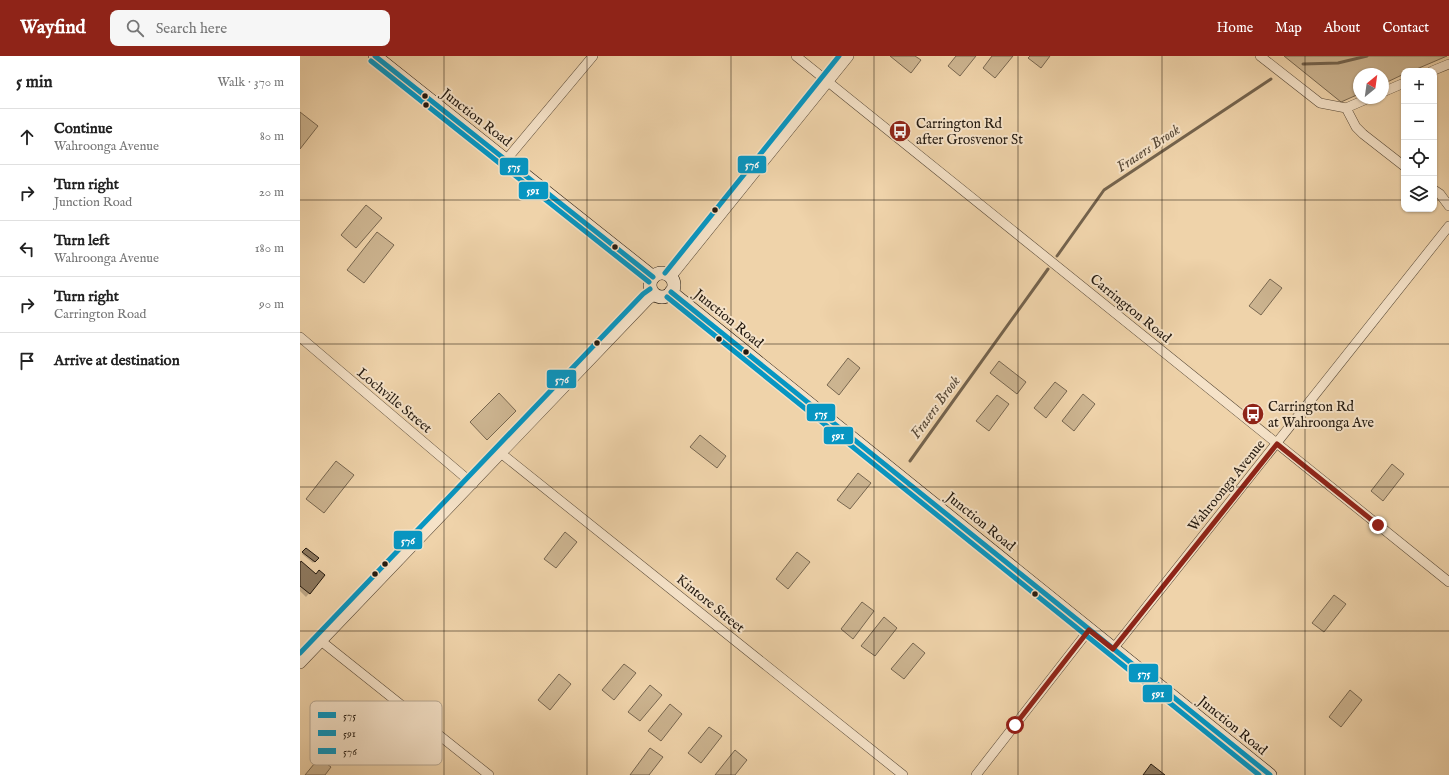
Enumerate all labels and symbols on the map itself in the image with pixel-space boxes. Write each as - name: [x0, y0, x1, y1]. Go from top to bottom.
- north arrow: [1353, 68, 1389, 104]
- street label: Junction Road: [436, 84, 516, 151]
- unlabelled marker: [420, 91, 430, 101]
- unlabelled marker: [421, 100, 431, 110]
- place label: Carrington Rd after Grosvenor St: [916, 115, 1023, 149]
- bus stop icon: Carrington Rd after Grosvenor St: [887, 118, 913, 144]
- water label: Frasers Brook: [1113, 120, 1184, 177]
- line badge: 576: [737, 155, 767, 174]
- line badge: 575: [499, 157, 529, 176]
- text: 576: [745, 158, 760, 172]
- text: 575: [507, 160, 521, 174]
- line badge: 591: [518, 181, 549, 200]
- text: 591: [527, 184, 539, 198]
- unlabelled marker: [710, 205, 720, 215]
- unlabelled marker: [610, 242, 620, 252]
- street label: Carrington Road: [1086, 270, 1175, 347]
- street label: Junction Road: [688, 284, 767, 353]
- unlabelled marker: [714, 334, 724, 344]
- unlabelled marker: [592, 338, 602, 348]
- unlabelled marker: [741, 347, 751, 357]
- street label: Lochville Street: [353, 364, 436, 438]
- line badge: 576: [546, 369, 577, 389]
- water label: Frasers Brook: [906, 372, 965, 442]
- text: 576: [555, 373, 570, 387]
- place label: Carrington Rd at Wahroonga Ave: [1268, 398, 1375, 432]
- bus stop icon: Carrington Rd at Wahroonga Ave: [1240, 401, 1266, 427]
- line badge: 575: [806, 403, 836, 422]
- text: 575: [814, 407, 828, 421]
- line badge: 591: [823, 426, 854, 445]
- text: 591: [832, 429, 844, 443]
- street label: Wahroonga Avenue: [1184, 436, 1270, 535]
- street label: Junction Road: [940, 487, 1019, 556]
- route end: [1369, 516, 1387, 534]
- line badge: 576: [393, 530, 423, 550]
- text: 576: [401, 534, 416, 548]
- unlabelled marker: [380, 559, 390, 569]
- unlabelled marker: [370, 569, 380, 579]
- street label: Kintore Street: [672, 571, 748, 637]
- unlabelled marker: [1030, 589, 1040, 599]
- line badge: 575: [1128, 663, 1159, 683]
- text: 575: [1137, 667, 1151, 681]
- line badge: 591: [1142, 684, 1173, 703]
- text: 591: [1152, 687, 1164, 701]
- street label: Junction Road: [1192, 691, 1271, 760]
- legend: [310, 701, 442, 765]
- text: 575: [343, 709, 356, 723]
- route start: [1006, 716, 1024, 734]
- text: 591: [343, 727, 356, 741]
- text: 576: [343, 745, 357, 759]

